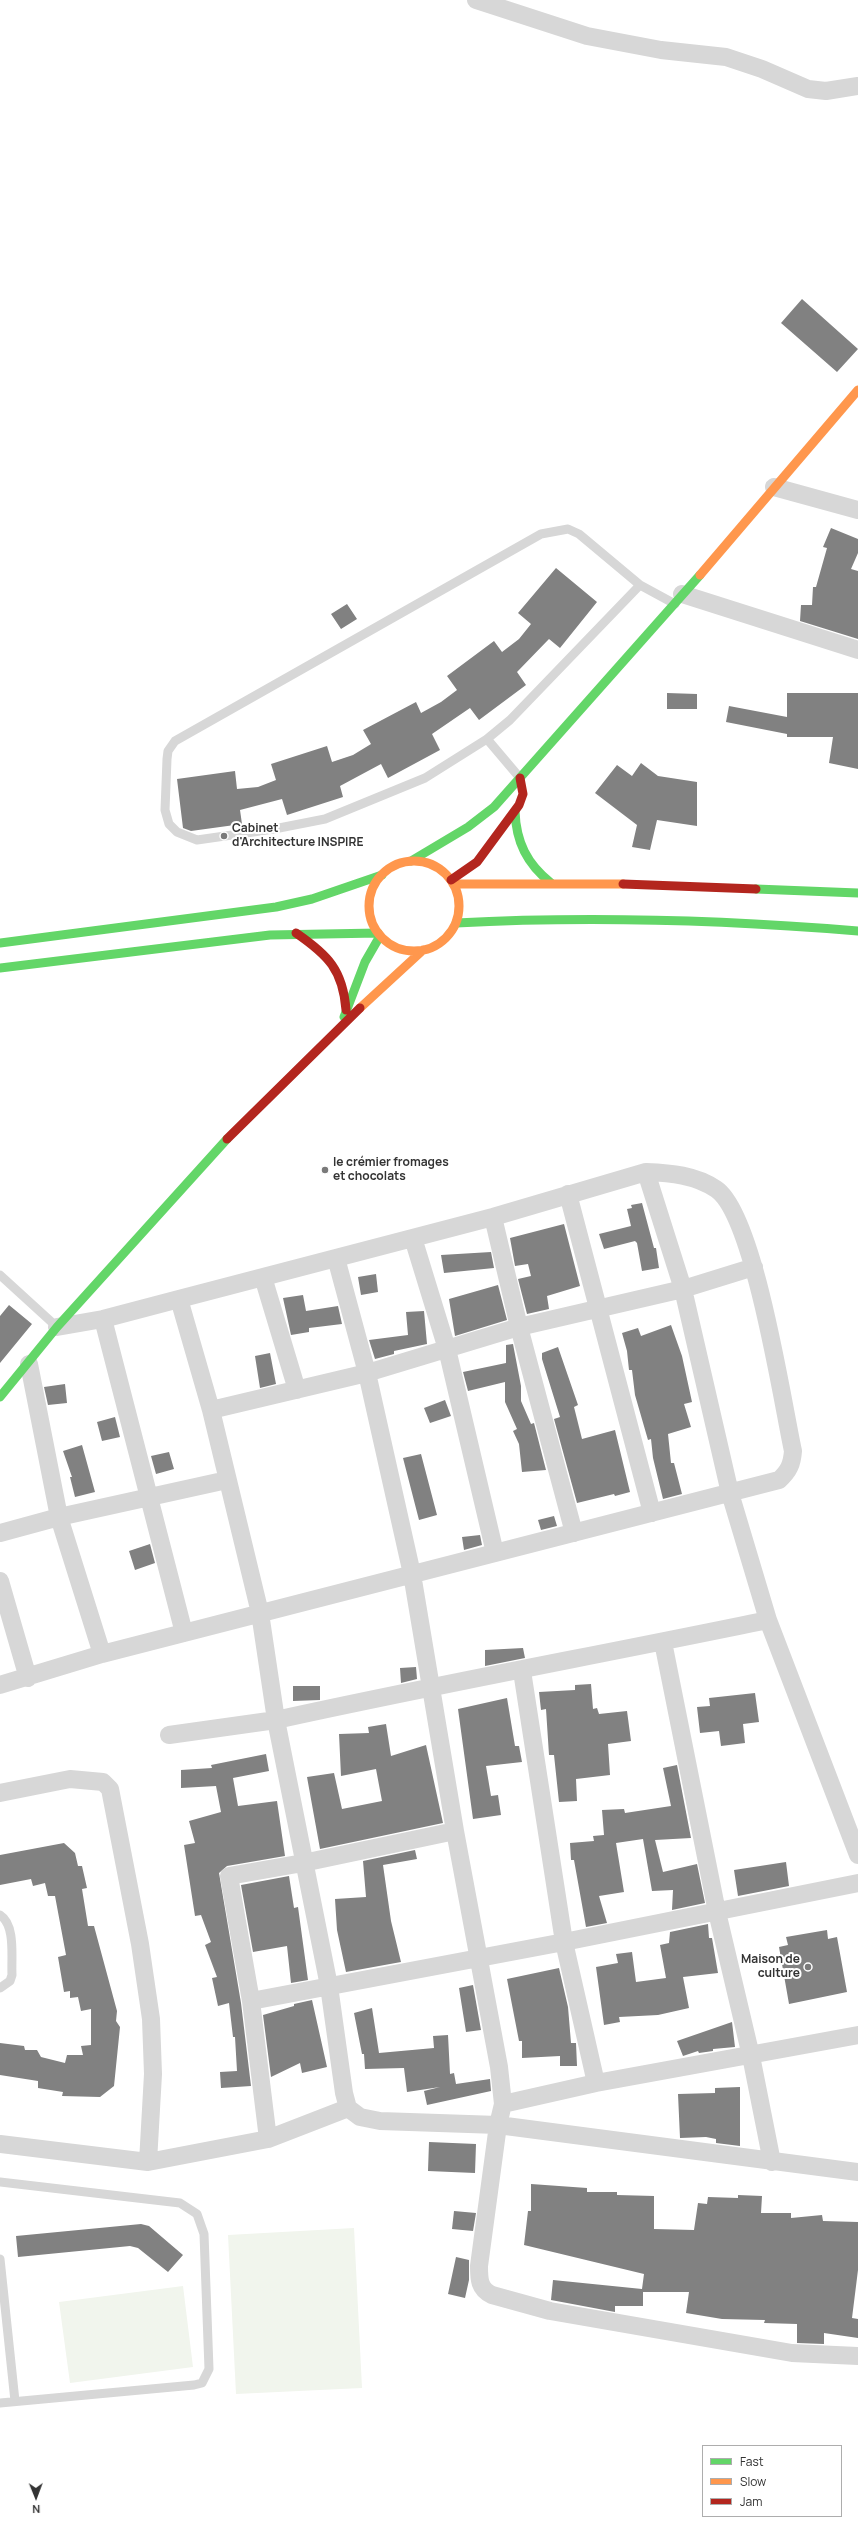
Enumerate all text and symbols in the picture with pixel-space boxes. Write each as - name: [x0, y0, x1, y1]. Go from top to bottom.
- place label: Cabinet d'Architecture INSPIRE: [232, 822, 363, 850]
- marker: Cabinet d'Architecture INSPIRE: [219, 831, 229, 841]
- place label: le crémier fromages et chocolats: [333, 1156, 449, 1184]
- marker: le crémier fromages et chocolats: [320, 1165, 330, 1175]
- place label: Maison de culture: [741, 1953, 800, 1981]
- marker: Maison de culture: [803, 1962, 813, 1972]
- legend: [702, 2445, 842, 2517]
- text: Fast: [740, 2453, 764, 2470]
- text: Slow: [740, 2473, 766, 2490]
- north arrow: [16, 2477, 56, 2517]
- text: Jam: [740, 2493, 762, 2510]
- text: N: [32, 2502, 40, 2517]

